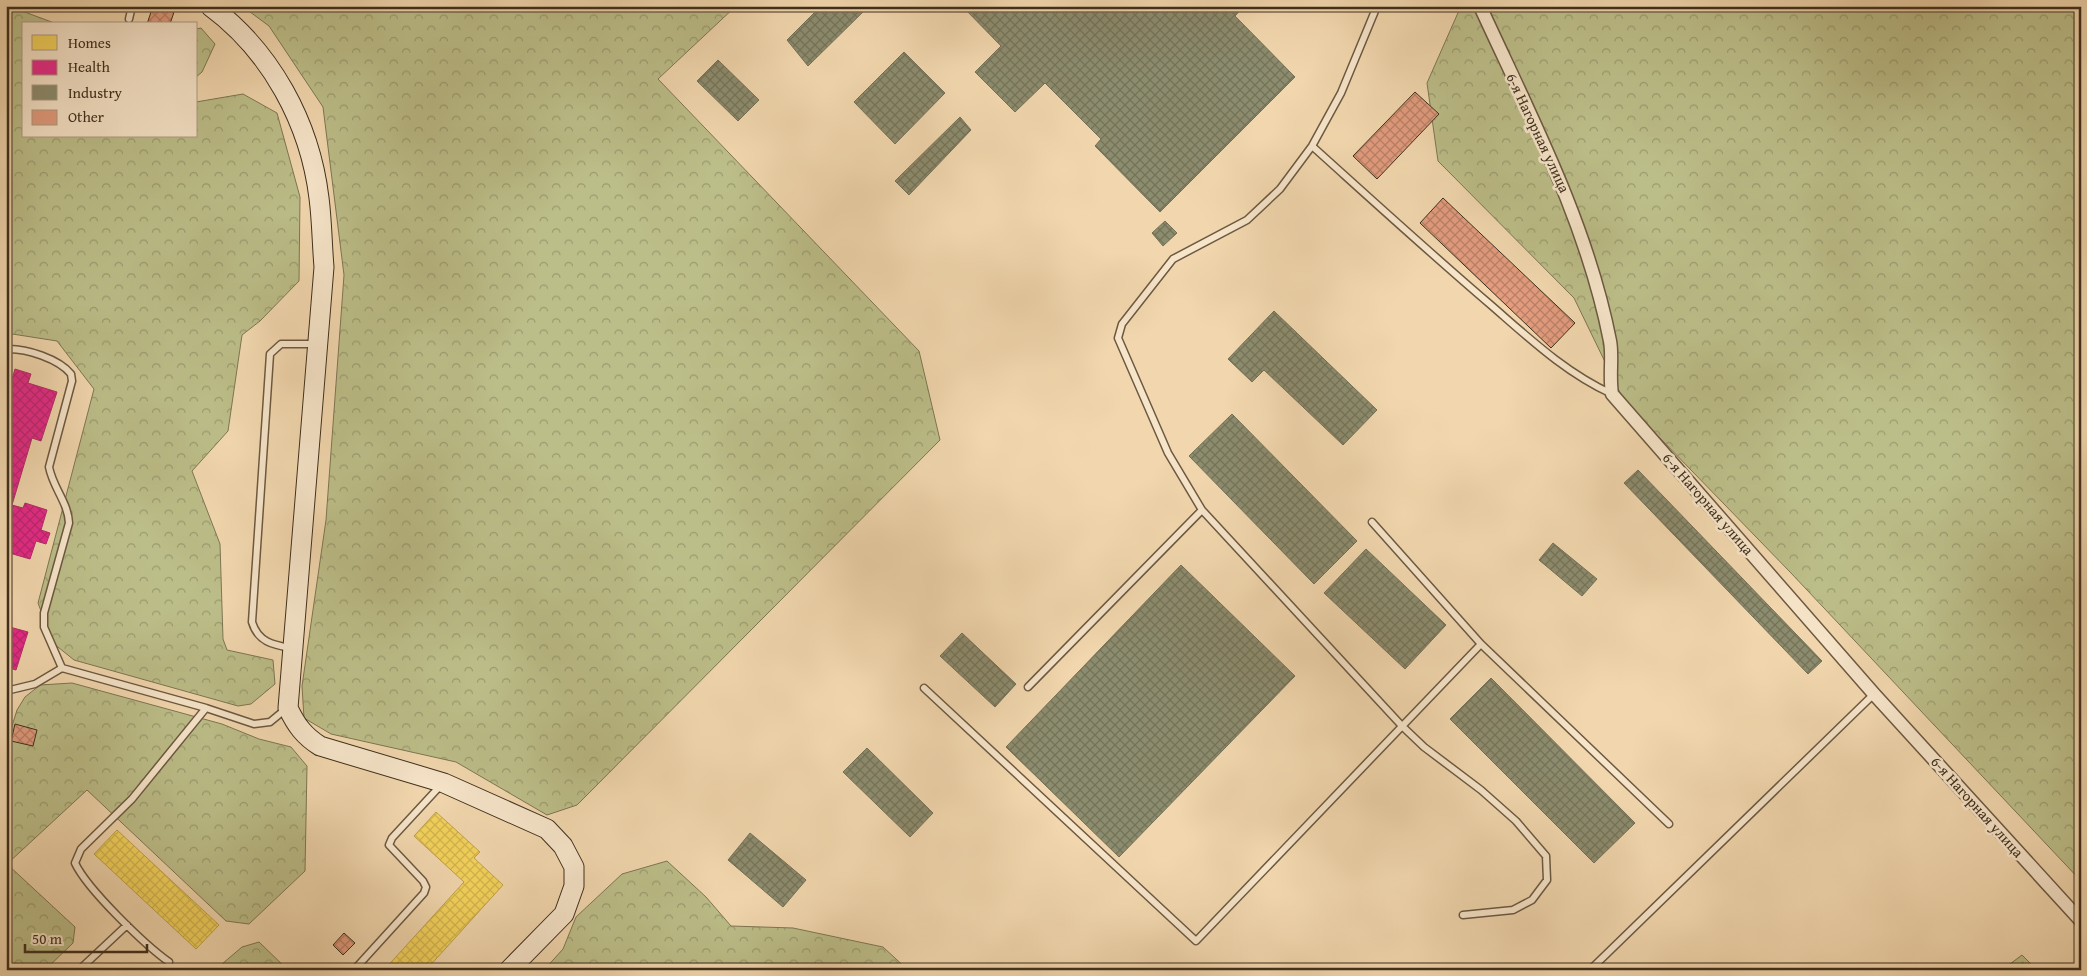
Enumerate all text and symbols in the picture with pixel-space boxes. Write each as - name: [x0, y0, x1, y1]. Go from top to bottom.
- legend: [22, 22, 198, 138]
- text: Homes: [68, 32, 111, 53]
- text: Health: [68, 56, 111, 77]
- street label: 6-я Нагорная улица: [1502, 70, 1576, 197]
- text: Industry: [68, 82, 123, 103]
- text: Other: [68, 106, 104, 127]
- street label: 6-я Нагорная улица: [1658, 448, 1759, 560]
- street label: 6-я Нагорная улица: [1926, 751, 2029, 863]
- scale bar: [25, 921, 148, 953]
- text: 50 m: [32, 928, 63, 949]

